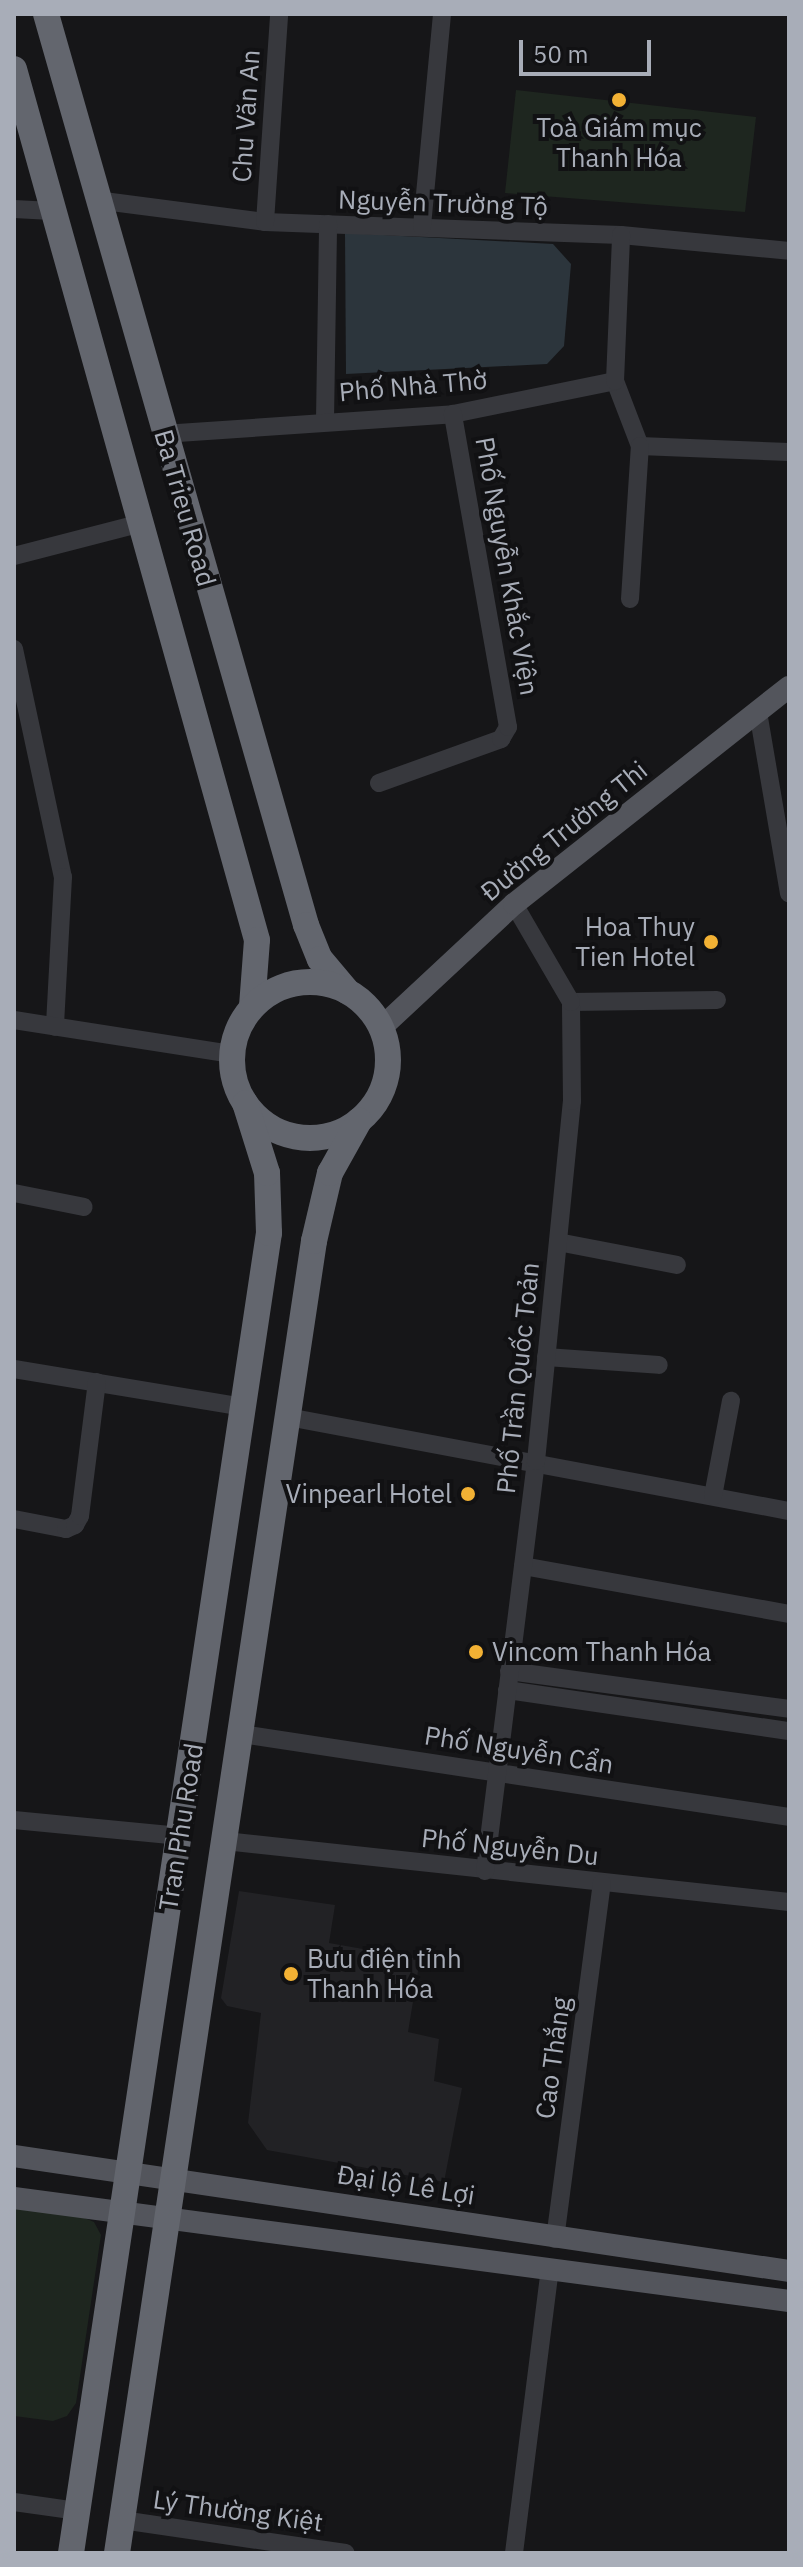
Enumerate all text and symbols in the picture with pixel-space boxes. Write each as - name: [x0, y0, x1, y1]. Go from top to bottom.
- scale bar: [523, 24, 655, 74]
- text: 50 m: [533, 38, 588, 70]
- street label: Chu Văn An: [226, 49, 266, 183]
- marker: Toà Giám mục Thanh Hóa: [610, 91, 628, 109]
- place label: Toà Giám mục Thanh Hóa: [536, 112, 702, 174]
- street label: Nguyễn Trường Tộ: [338, 184, 548, 222]
- street label: Phố Nhà Thờ: [338, 364, 488, 408]
- street label: Ba Trieu Road: [148, 426, 222, 590]
- street label: Phố Nguyễn Khắc Viện: [469, 434, 545, 698]
- street label: Đường Trường Thi: [475, 754, 653, 908]
- place label: Hoa Thuy Tien Hotel: [575, 911, 695, 972]
- marker: Hoa Thuy Tien Hotel: [702, 933, 720, 951]
- street label: Phố Trần Quốc Toản: [490, 1261, 546, 1495]
- place label: Vinpearl Hotel: [286, 1478, 452, 1510]
- marker: Vinpearl Hotel: [459, 1485, 477, 1503]
- place label: Vincom Thanh Hóa: [492, 1636, 711, 1668]
- marker: Vincom Thanh Hóa: [467, 1643, 485, 1661]
- street label: Phố Nguyễn Cẩn: [422, 1720, 616, 1780]
- street label: Tran Phu Road: [152, 1741, 210, 1913]
- street label: Phố Nguyễn Du: [420, 1822, 600, 1872]
- place label: Bưu điện tỉnh Thanh Hóa: [307, 1943, 462, 2004]
- marker: Bưu điện tỉnh Thanh Hóa: [282, 1965, 300, 1983]
- street label: Cao Thắng: [529, 1995, 577, 2121]
- street label: Đại lộ Lê Lợi: [335, 2159, 477, 2211]
- street label: Lý Thường Kiệt: [151, 2484, 325, 2538]

